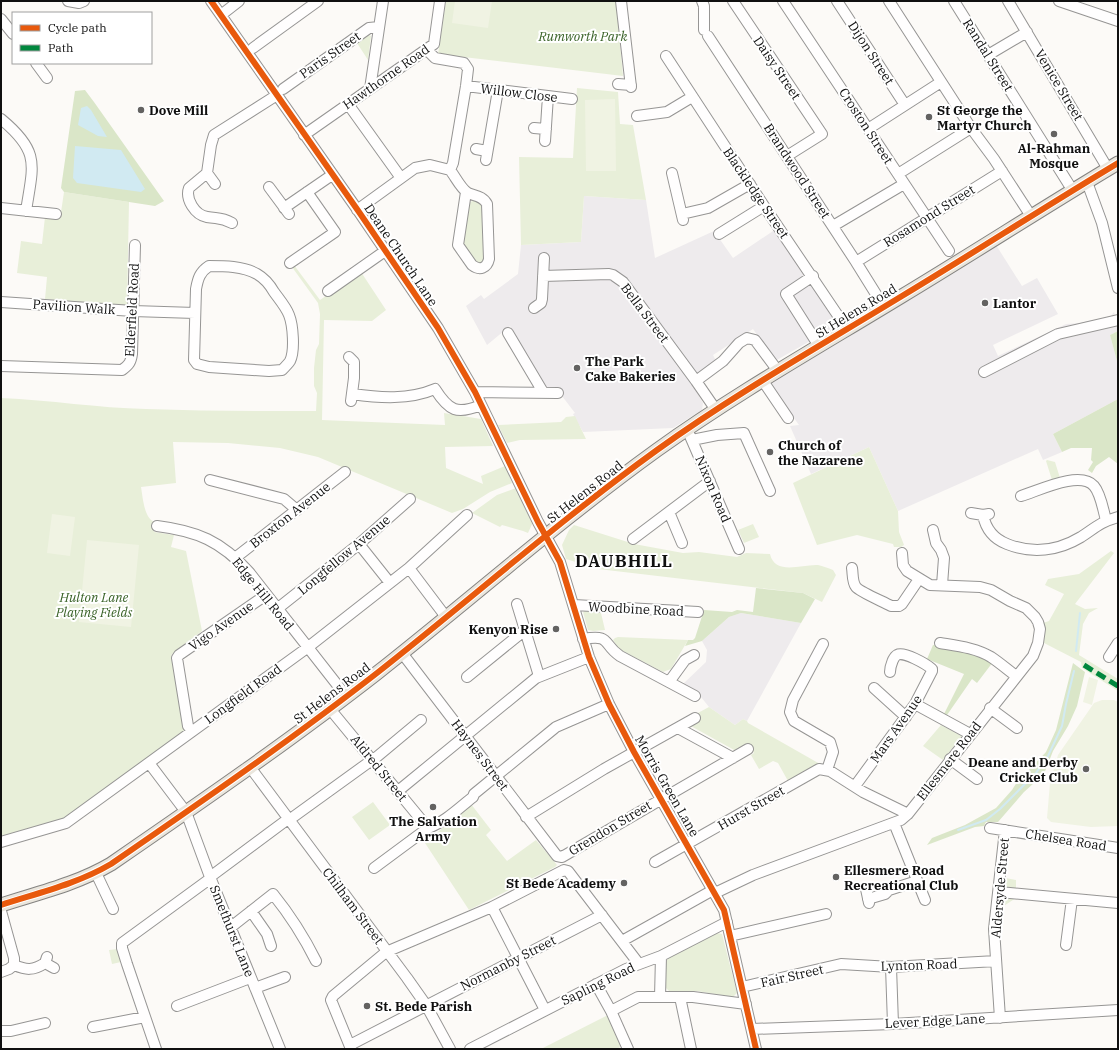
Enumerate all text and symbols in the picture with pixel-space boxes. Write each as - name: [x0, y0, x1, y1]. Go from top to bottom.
- legend: [12, 12, 152, 64]
- street label: Randal Street: [959, 15, 1017, 95]
- street label: Dijon Street: [844, 18, 898, 88]
- text: Cycle path: [48, 20, 107, 35]
- street label: Paris Street: [296, 28, 364, 82]
- park label: Rumworth Park: [538, 28, 628, 45]
- street label: Daisy Street: [750, 33, 805, 103]
- text: Path: [48, 40, 74, 55]
- street label: Hawthorne Road: [339, 41, 433, 113]
- street label: Venice Street: [1031, 46, 1087, 124]
- street label: Willow Close: [479, 80, 559, 106]
- street label: Croston Street: [835, 85, 897, 168]
- place label: Dove Mill: [149, 102, 208, 119]
- place label: St George the Martyr Church: [937, 102, 1032, 134]
- marker: Dove Mill: [136, 105, 146, 115]
- marker: St George the Martyr Church: [924, 112, 934, 122]
- street label: Brandwood Street: [760, 120, 834, 222]
- marker: Al-Rahman Mosque: [1049, 129, 1059, 139]
- place label: Al-Rahman Mosque: [1018, 140, 1091, 172]
- street label: Blackledge Street: [719, 144, 793, 242]
- street label: Rosamond Street: [880, 181, 978, 251]
- street label: Deane Church Lane: [360, 201, 442, 310]
- street label: Elderfield Road: [121, 262, 143, 357]
- street label: Bella Street: [617, 280, 673, 346]
- street label: St Helens Road: [812, 280, 900, 342]
- place label: Lantor: [993, 295, 1037, 312]
- street label: Pavilion Walk: [32, 296, 116, 318]
- marker: Lantor: [980, 298, 990, 308]
- place label: The Park Cake Bakeries: [585, 353, 676, 385]
- marker: The Park Cake Bakeries: [572, 363, 582, 373]
- place label: Church of the Nazarene: [778, 437, 863, 469]
- marker: Church of the Nazarene: [765, 447, 775, 457]
- street label: Nixon Road: [691, 453, 735, 525]
- street label: St Helens Road: [544, 457, 627, 527]
- street label: Broxton Avenue: [246, 478, 334, 552]
- street label: Longfellow Avenue: [294, 511, 394, 599]
- district label: DAUBHILL: [575, 550, 673, 572]
- street label: Edge Hill Road: [228, 554, 298, 634]
- park label: Hulton Lane Playing Fields: [55, 589, 132, 621]
- street label: Vigo Avenue: [185, 597, 257, 655]
- street label: Woodbine Road: [588, 598, 684, 620]
- place label: Kenyon Rise: [469, 621, 548, 638]
- marker: Kenyon Rise: [551, 624, 561, 634]
- street label: St Helens Road: [290, 658, 374, 727]
- street label: Longfield Road: [201, 660, 285, 728]
- street label: Mars Avenue: [866, 692, 926, 766]
- street label: Haynes Street: [448, 716, 513, 795]
- street label: Ellesmere Road: [913, 718, 985, 804]
- street label: Aldred Street: [347, 731, 411, 805]
- street label: Morris Green Lane: [631, 732, 703, 840]
- place label: Deane and Derby Cricket Club: [968, 754, 1079, 786]
- marker: Deane and Derby Cricket Club: [1081, 764, 1091, 774]
- street label: Hurst Street: [715, 782, 788, 834]
- street label: Grendon Street: [566, 796, 655, 859]
- marker: The Salvation Army: [428, 802, 438, 812]
- place label: The Salvation Army: [389, 813, 477, 845]
- street label: Chelsea Road: [1024, 825, 1108, 855]
- street label: Aldersyde Street: [987, 837, 1013, 939]
- place label: Ellesmere Road Recreational Club: [844, 862, 958, 894]
- street label: Chilham Street: [319, 864, 388, 948]
- marker: Ellesmere Road Recreational Club: [831, 872, 841, 882]
- place label: St Bede Academy: [506, 875, 617, 892]
- marker: St Bede Academy: [619, 878, 629, 888]
- street label: Smethurst Lane: [206, 883, 258, 979]
- street label: Normanby Street: [457, 931, 559, 994]
- street label: Lynton Road: [880, 955, 958, 975]
- street label: Sapling Road: [558, 959, 638, 1009]
- street label: Fair Street: [759, 960, 826, 991]
- place label: St. Bede Parish: [375, 998, 473, 1015]
- marker: St. Bede Parish: [362, 1001, 372, 1011]
- street label: Lever Edge Lane: [884, 1010, 986, 1032]

